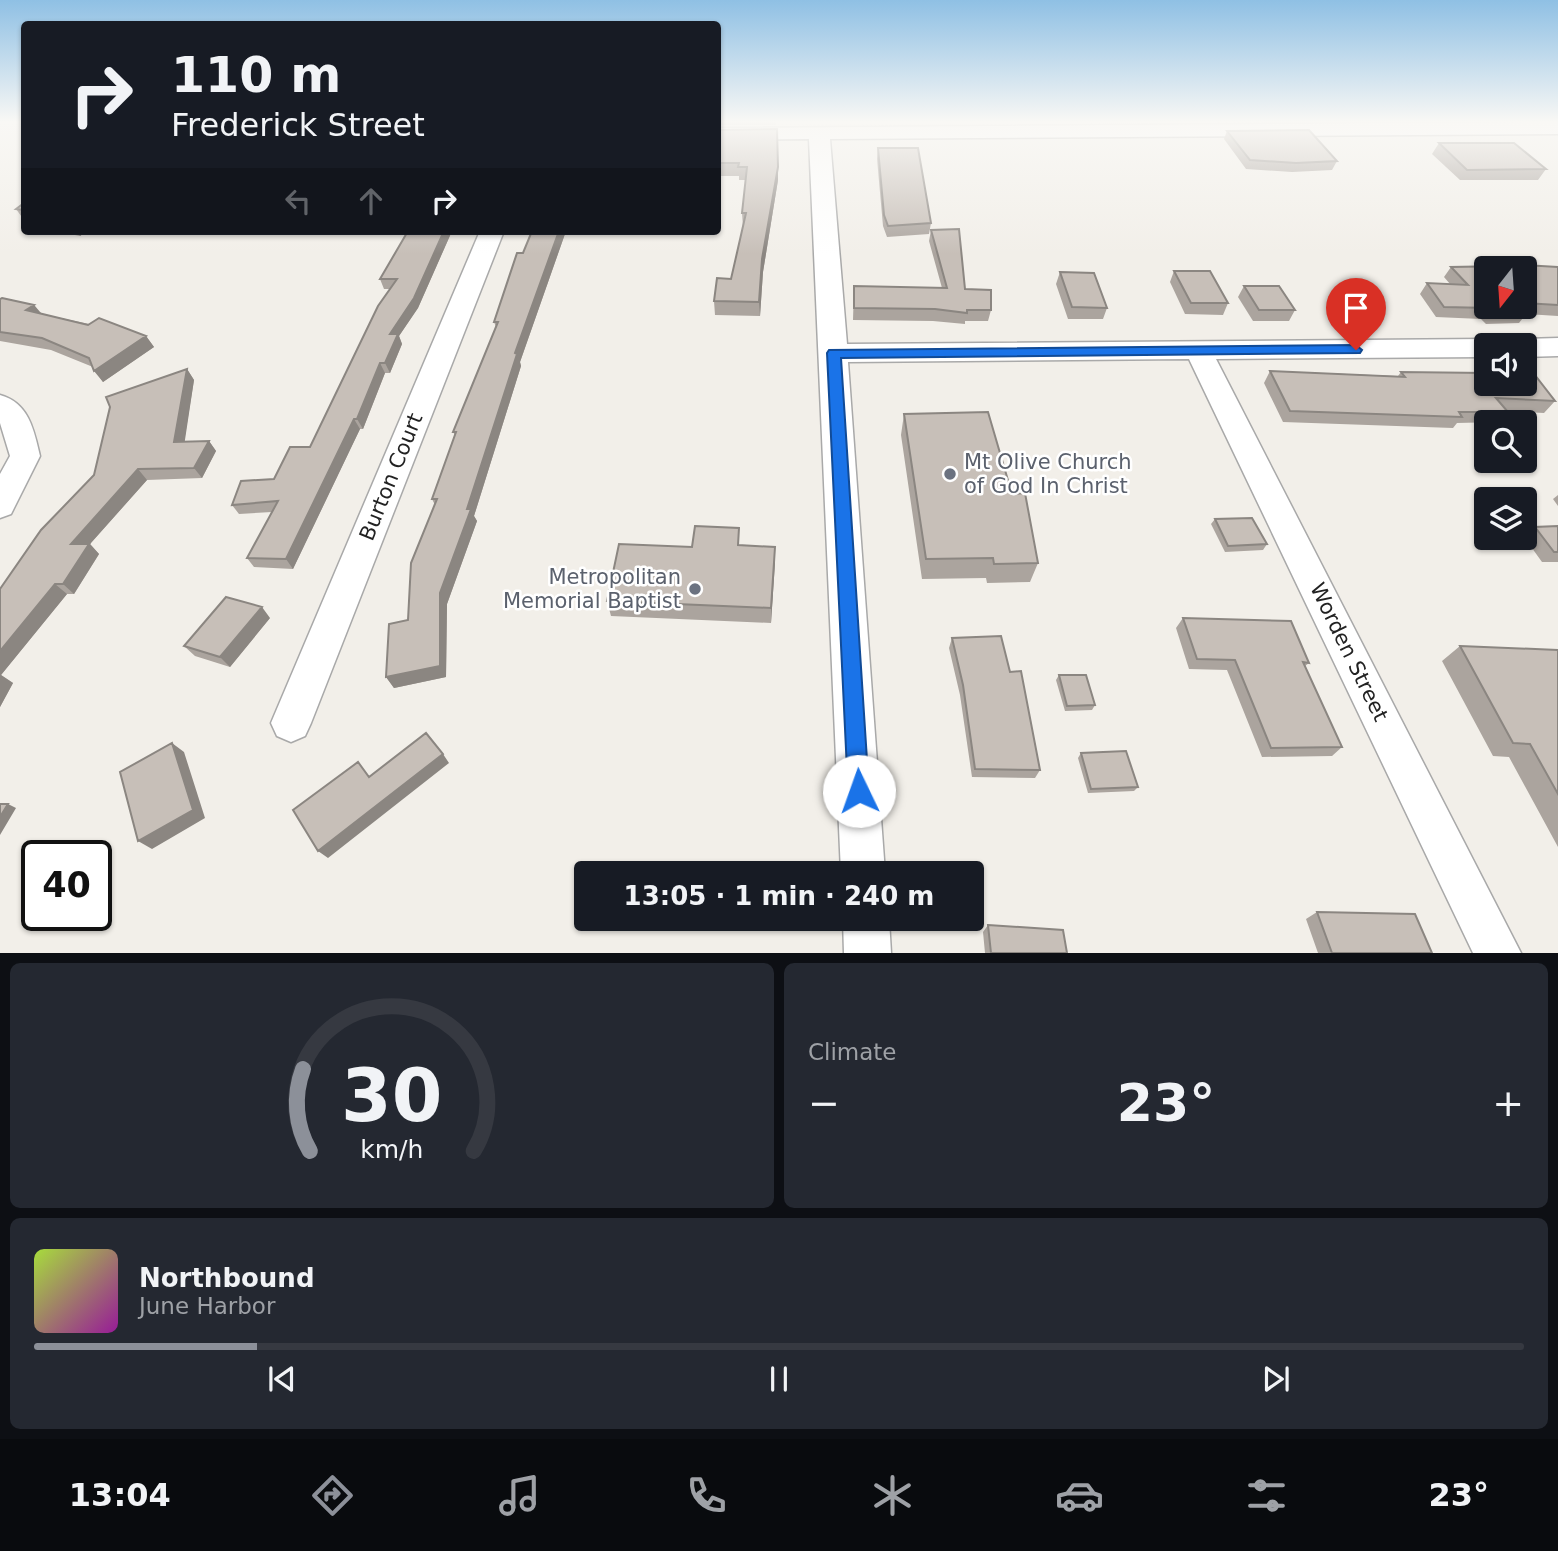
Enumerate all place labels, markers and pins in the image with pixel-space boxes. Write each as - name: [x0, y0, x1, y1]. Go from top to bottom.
- pin: [1326, 278, 1386, 350]
- place label: Mt Olive Church of God In Christ: [964, 450, 1132, 498]
- marker: Mt Olive Church of God In Christ: [942, 466, 958, 482]
- place label: Metropolitan Memorial Baptist: [503, 565, 681, 613]
- marker: Metropolitan Memorial Baptist: [687, 581, 703, 597]

